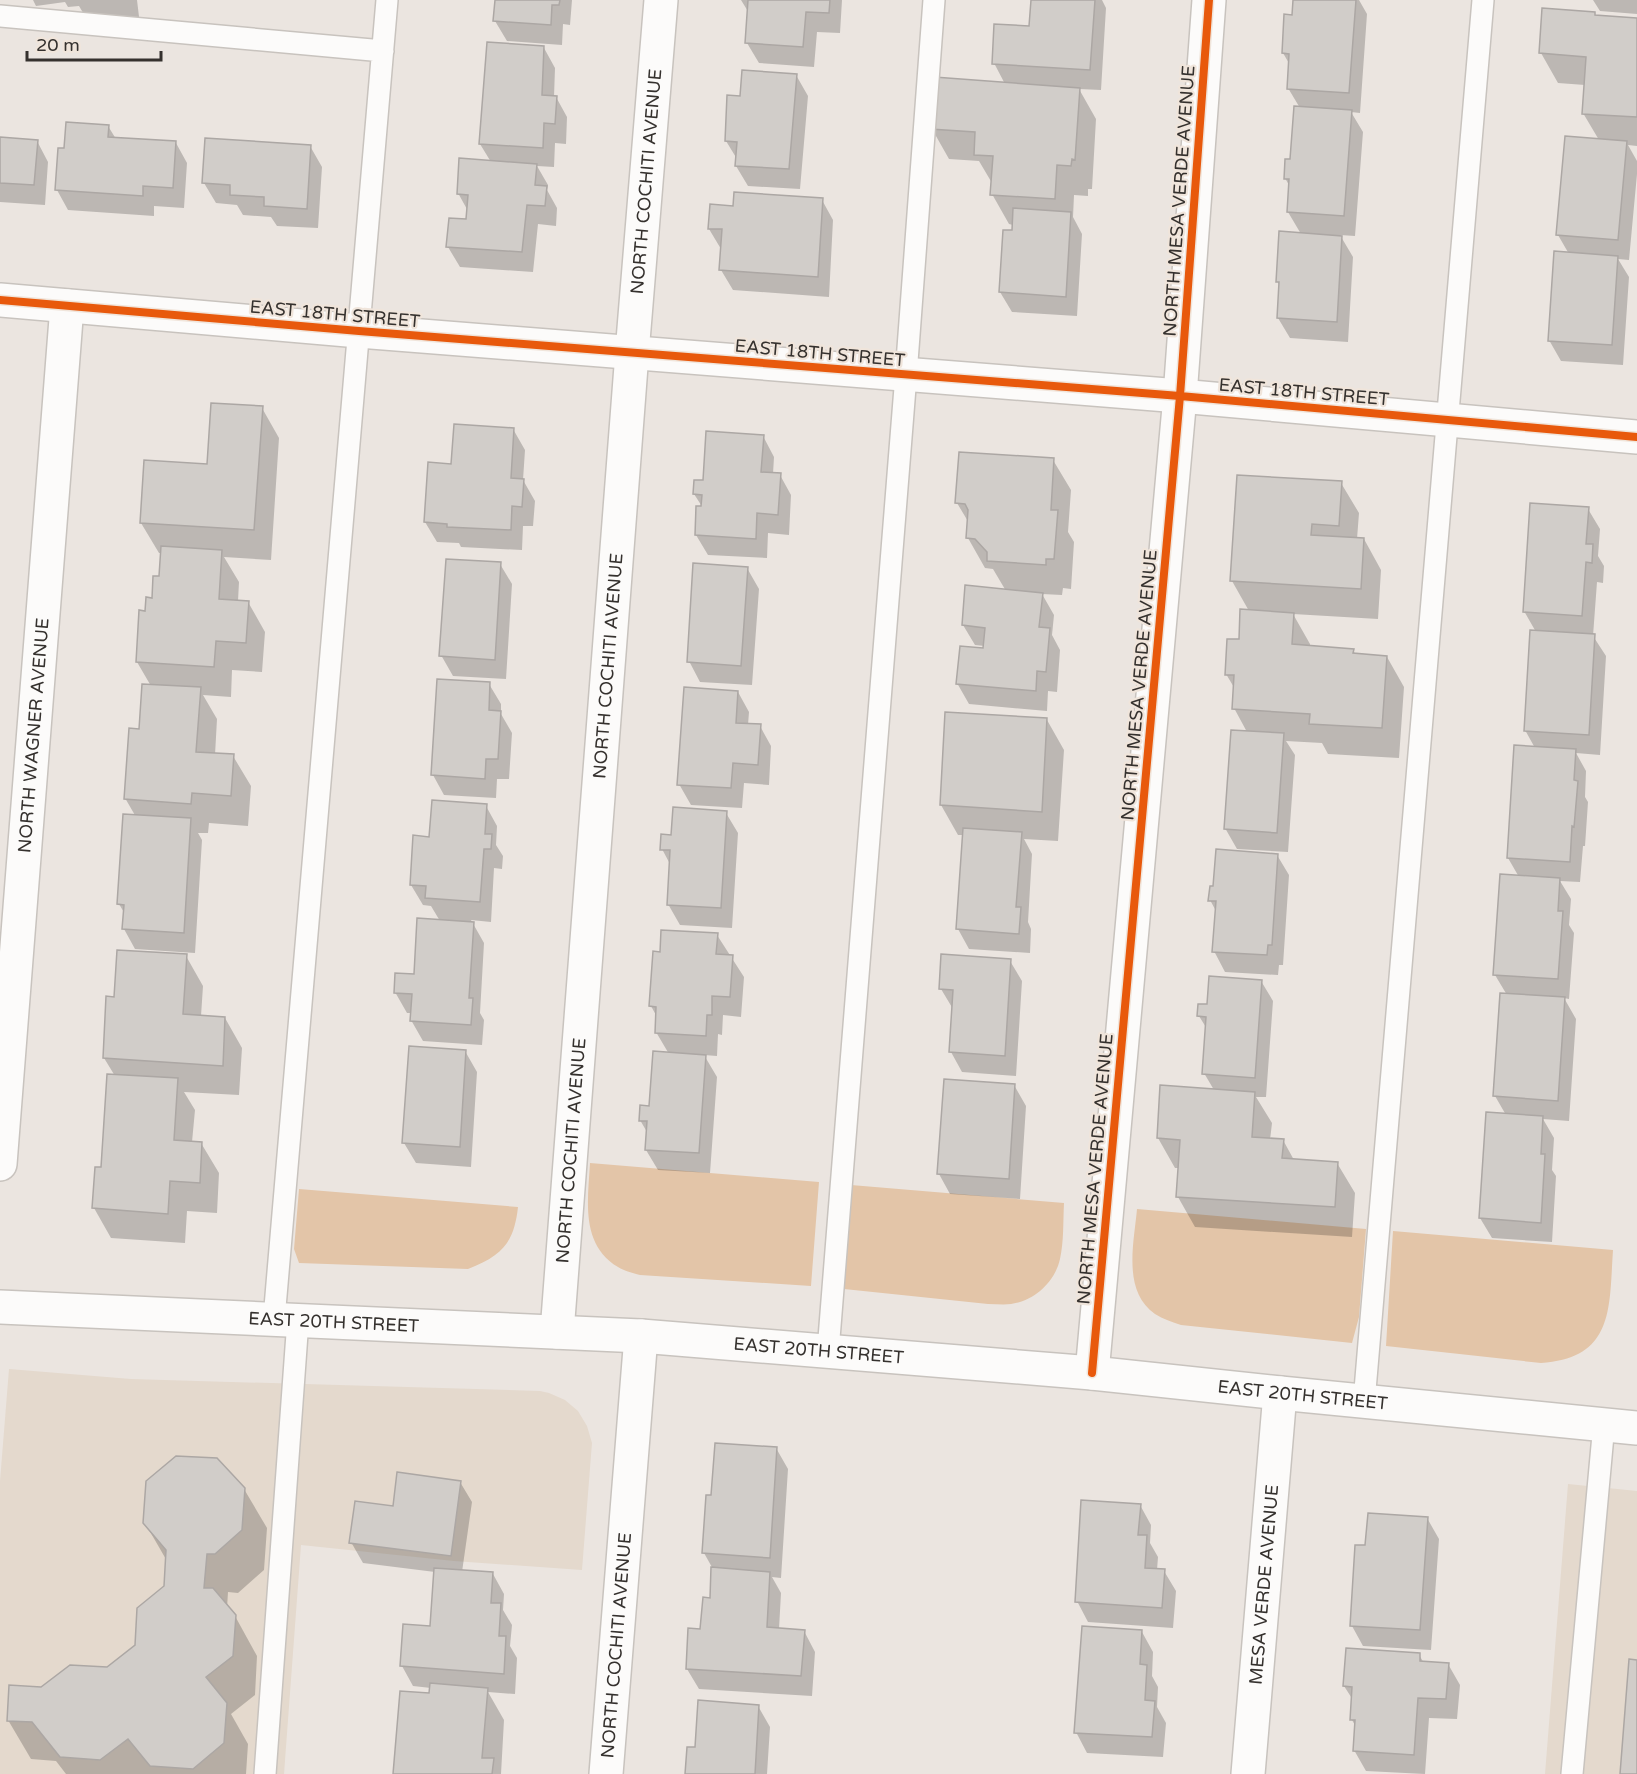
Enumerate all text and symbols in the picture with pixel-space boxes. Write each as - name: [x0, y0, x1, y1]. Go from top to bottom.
- scale bar: [27, 24, 160, 62]
- text: 20 m: [36, 34, 80, 56]
- street label: NORTH MESA VERDE AVENUE: [1159, 65, 1199, 337]
- street label: NORTH COCHITI AVENUE: [626, 68, 666, 295]
- street label: EAST 18TH STREET: [249, 296, 421, 332]
- street label: EAST 18TH STREET: [734, 335, 906, 371]
- street label: EAST 18TH STREET: [1218, 374, 1390, 410]
- street label: NORTH MESA VERDE AVENUE: [1116, 549, 1162, 821]
- street label: NORTH COCHITI AVENUE: [588, 552, 628, 780]
- street label: NORTH WAGNER AVENUE: [13, 617, 54, 854]
- street label: NORTH MESA VERDE AVENUE: [1072, 1033, 1118, 1305]
- street label: NORTH COCHITI AVENUE: [551, 1037, 591, 1264]
- street label: EAST 20TH STREET: [248, 1307, 420, 1337]
- street label: EAST 20TH STREET: [733, 1333, 905, 1369]
- street label: EAST 20TH STREET: [1216, 1375, 1389, 1415]
- street label: MESA VERDE AVENUE: [1245, 1484, 1283, 1686]
- street label: NORTH COCHITI AVENUE: [596, 1532, 636, 1759]

